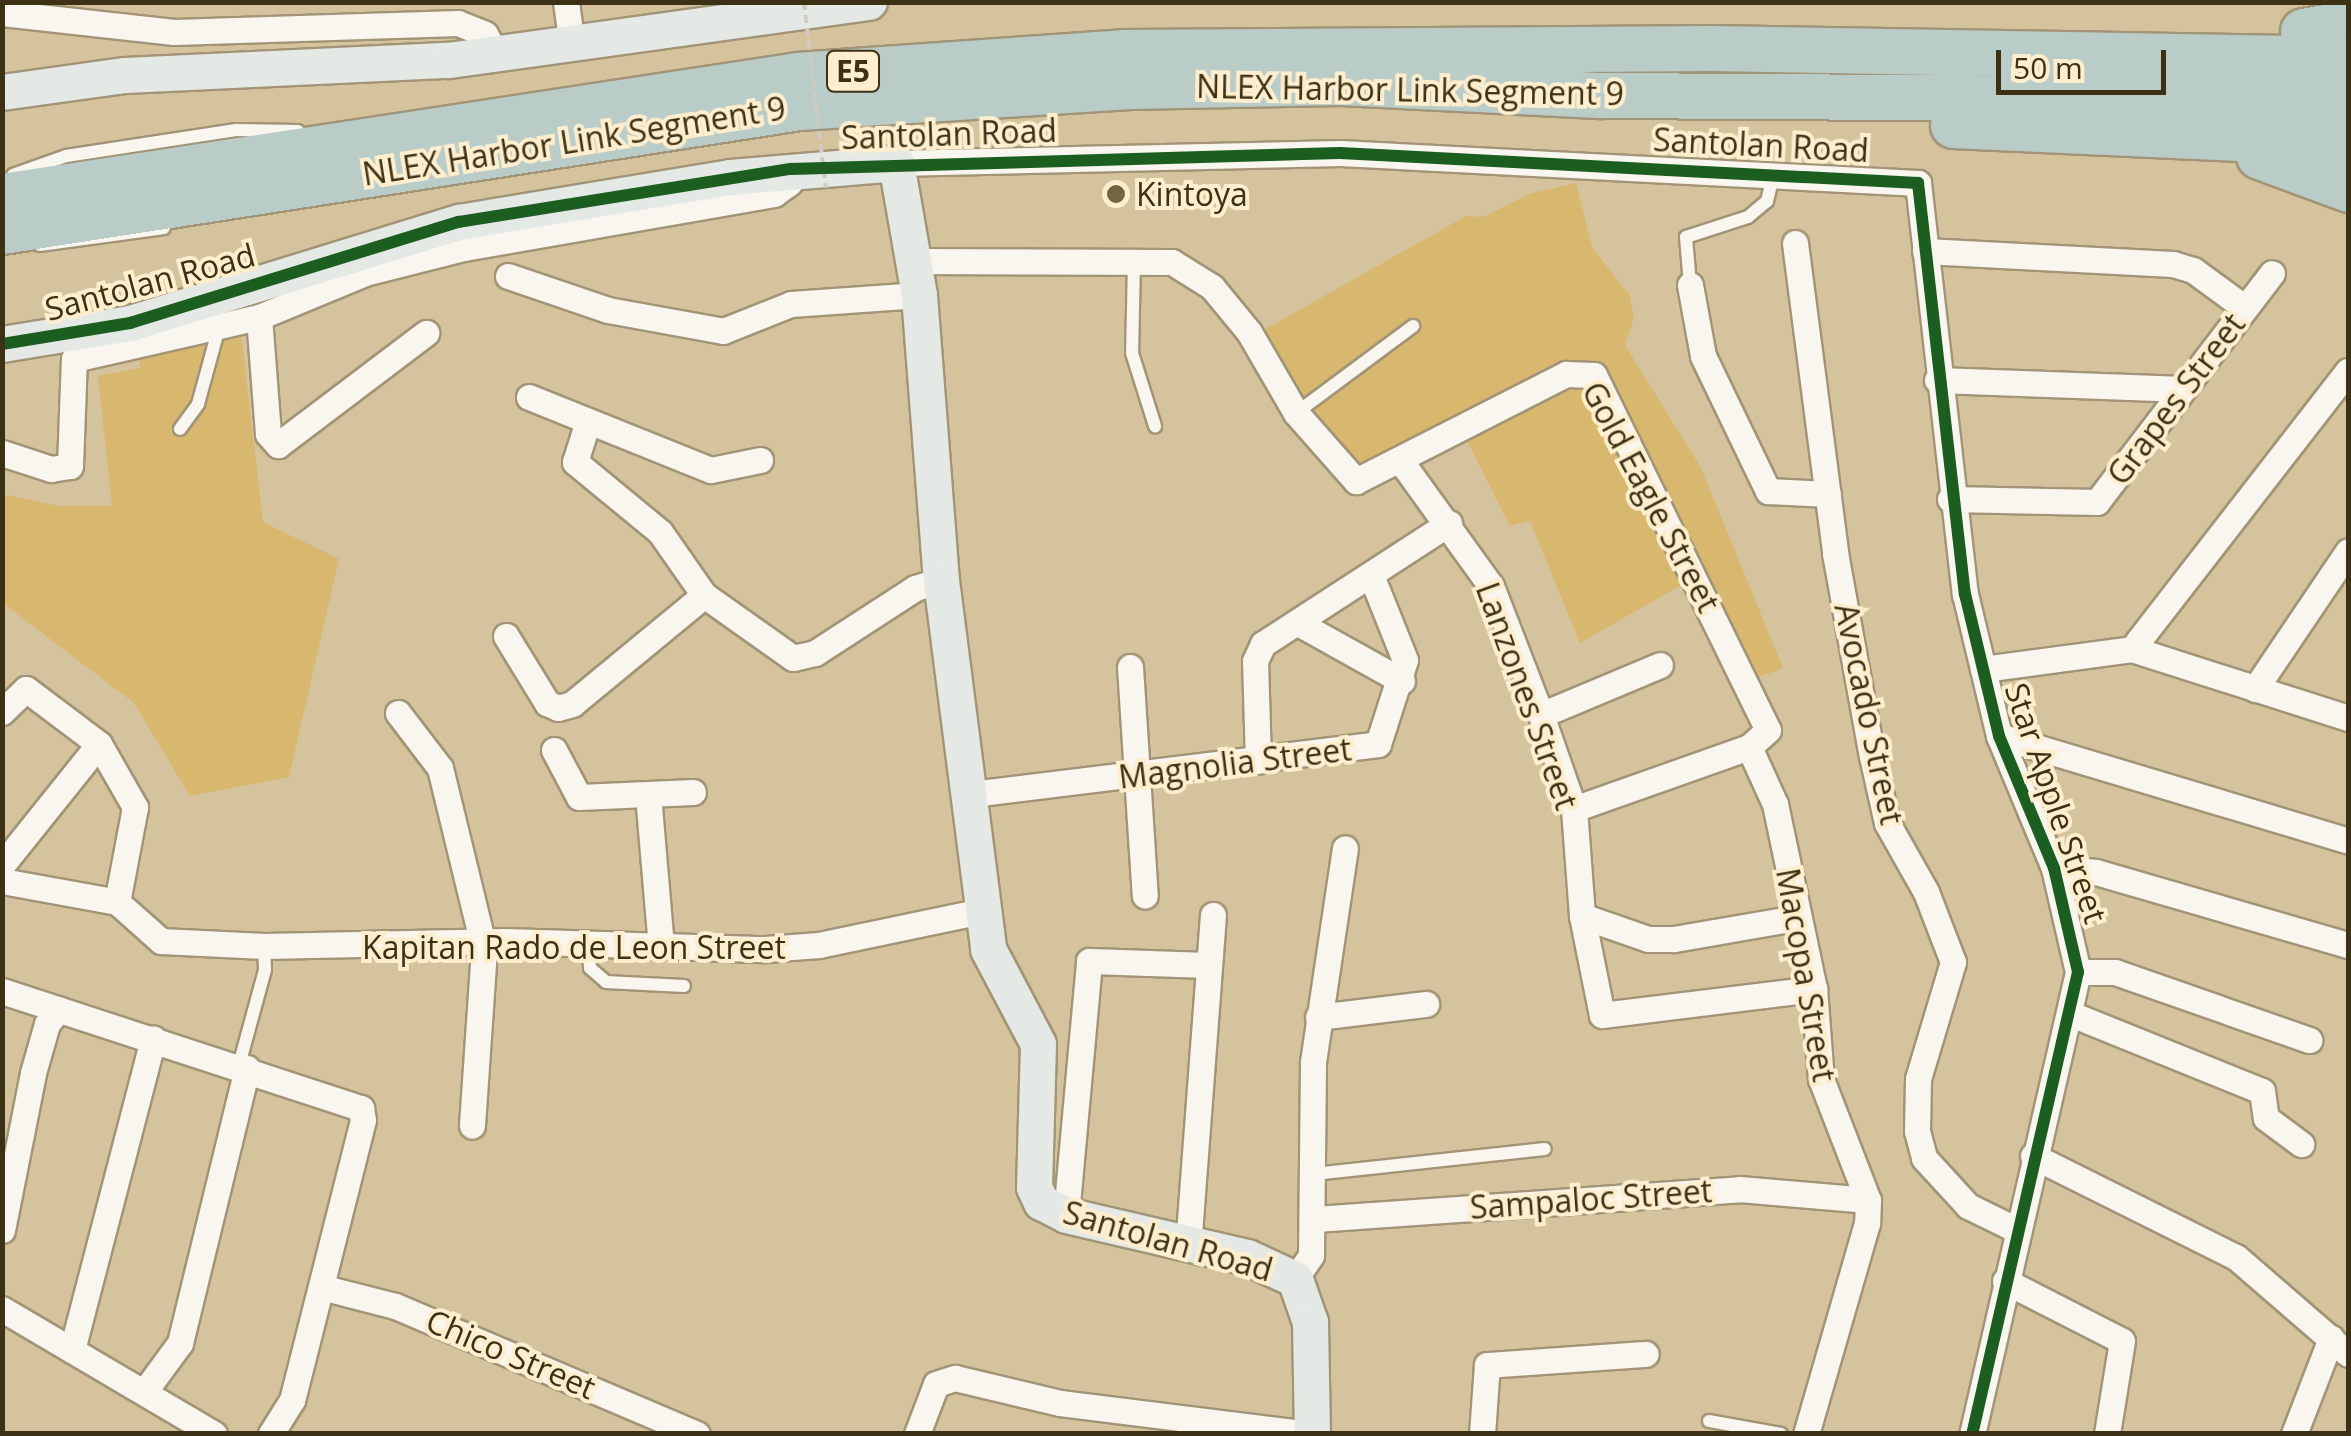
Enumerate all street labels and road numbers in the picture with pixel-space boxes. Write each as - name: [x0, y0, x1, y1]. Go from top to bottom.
- road number: E5: [826, 46, 880, 96]
- street label: NLEX Harbor Link Segment 9: [1196, 67, 1624, 113]
- street label: NLEX Harbor Link Segment 9: [360, 89, 788, 193]
- street label: Santolan Road: [841, 111, 1057, 157]
- street label: Santolan Road: [1652, 120, 1870, 170]
- street label: Santolan Road: [41, 236, 259, 328]
- street label: Grapes Street: [2099, 306, 2253, 492]
- street label: Gold Eagle Street: [1574, 375, 1728, 619]
- street label: Lanzones Street: [1468, 577, 1586, 815]
- street label: Avocado Street: [1827, 600, 1911, 828]
- street label: Star Apple Street: [1997, 678, 2115, 928]
- street label: Magnolia Street: [1116, 730, 1354, 796]
- street label: Macopa Street: [1768, 865, 1844, 1085]
- street label: Kapitan Rado de Leon Street: [362, 928, 786, 966]
- street label: Sampaloc Street: [1469, 1171, 1713, 1227]
- street label: Santolan Road: [1059, 1193, 1277, 1289]
- street label: Chico Street: [421, 1301, 601, 1407]

